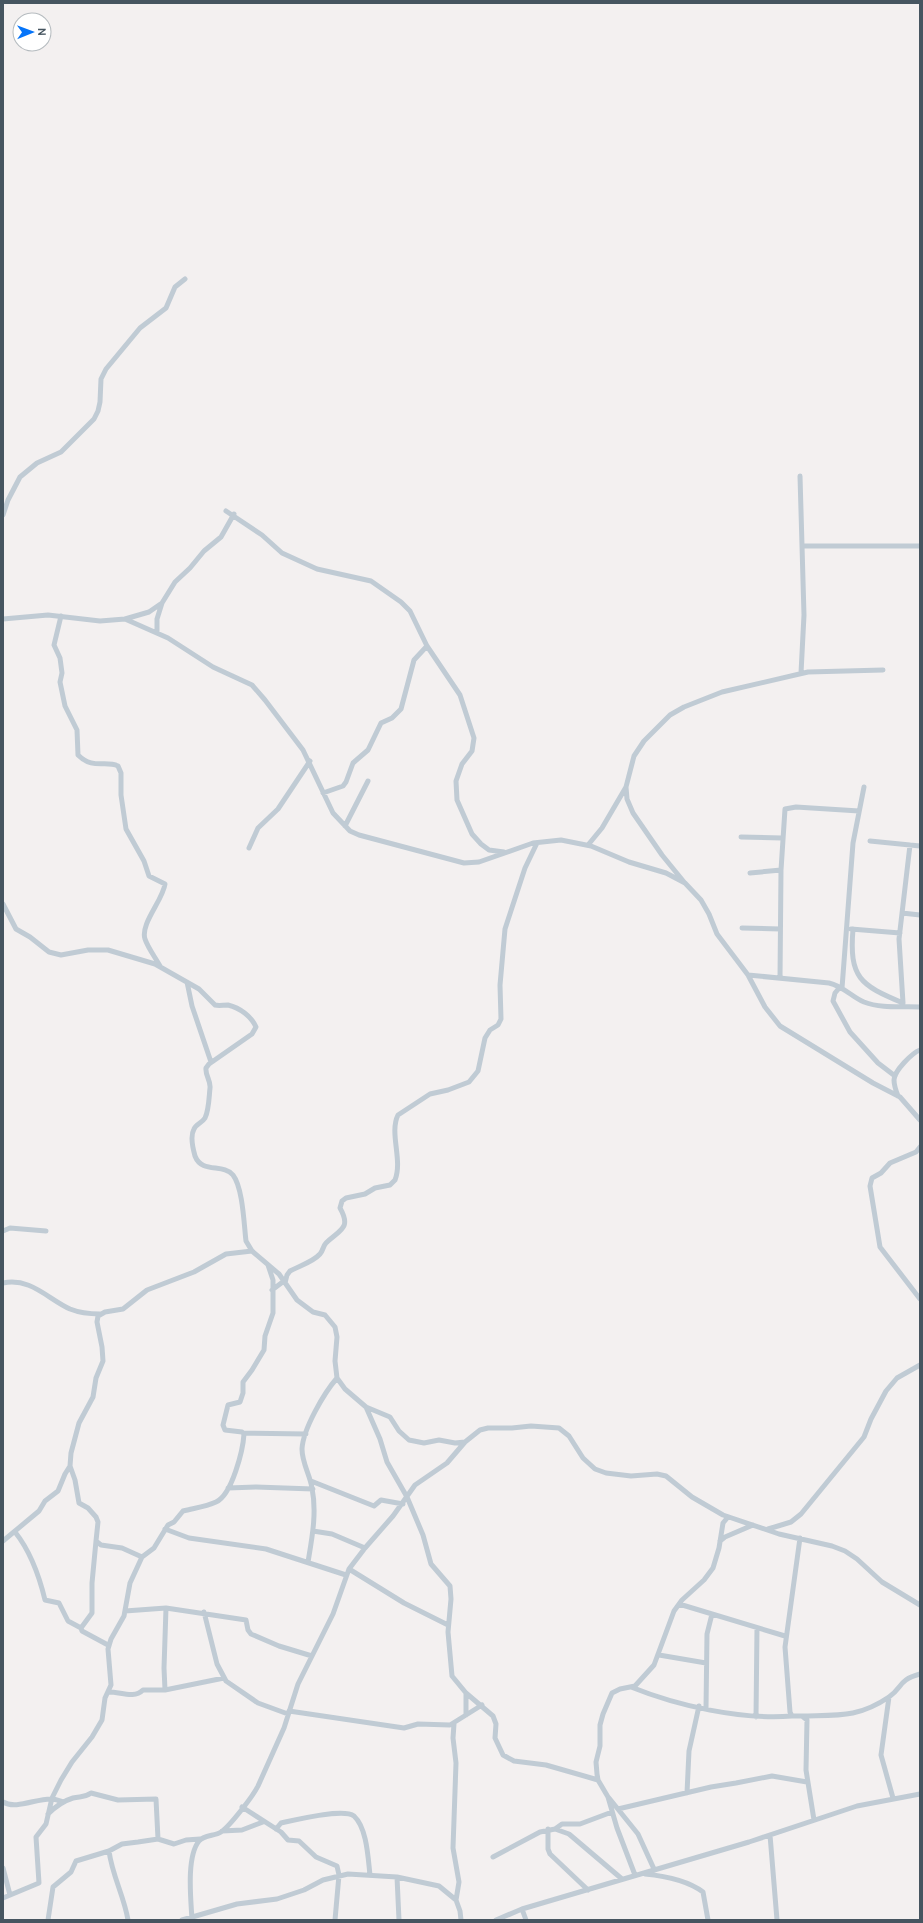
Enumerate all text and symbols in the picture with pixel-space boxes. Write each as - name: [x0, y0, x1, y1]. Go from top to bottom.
- north arrow: [12, 12, 52, 52]
- text: N: [35, 28, 49, 36]

